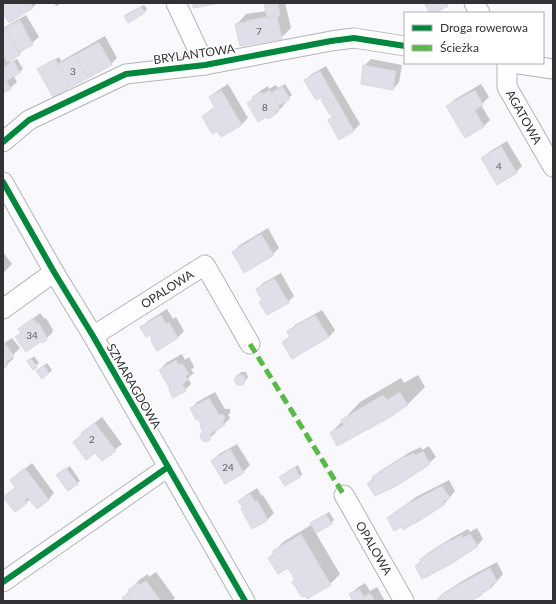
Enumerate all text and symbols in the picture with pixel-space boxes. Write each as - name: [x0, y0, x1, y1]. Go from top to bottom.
- legend: [404, 12, 544, 64]
- text: Droga rowerowa: [440, 20, 528, 35]
- house number: 7: [256, 25, 262, 37]
- text: Ścieżka: [440, 40, 479, 55]
- street label: BRYLANTOWA: [152, 41, 237, 67]
- house number: 3: [70, 65, 76, 77]
- street label: AGATOWA: [503, 87, 546, 148]
- house number: 8: [262, 101, 268, 113]
- house number: 4: [496, 160, 502, 172]
- street label: OPALOWA: [138, 266, 197, 312]
- house number: 34: [26, 329, 38, 341]
- street label: SZMARAGDOWA: [104, 341, 165, 432]
- house number: 2: [89, 433, 95, 445]
- house number: 24: [222, 461, 234, 473]
- street label: OPALOWA: [353, 518, 396, 578]

